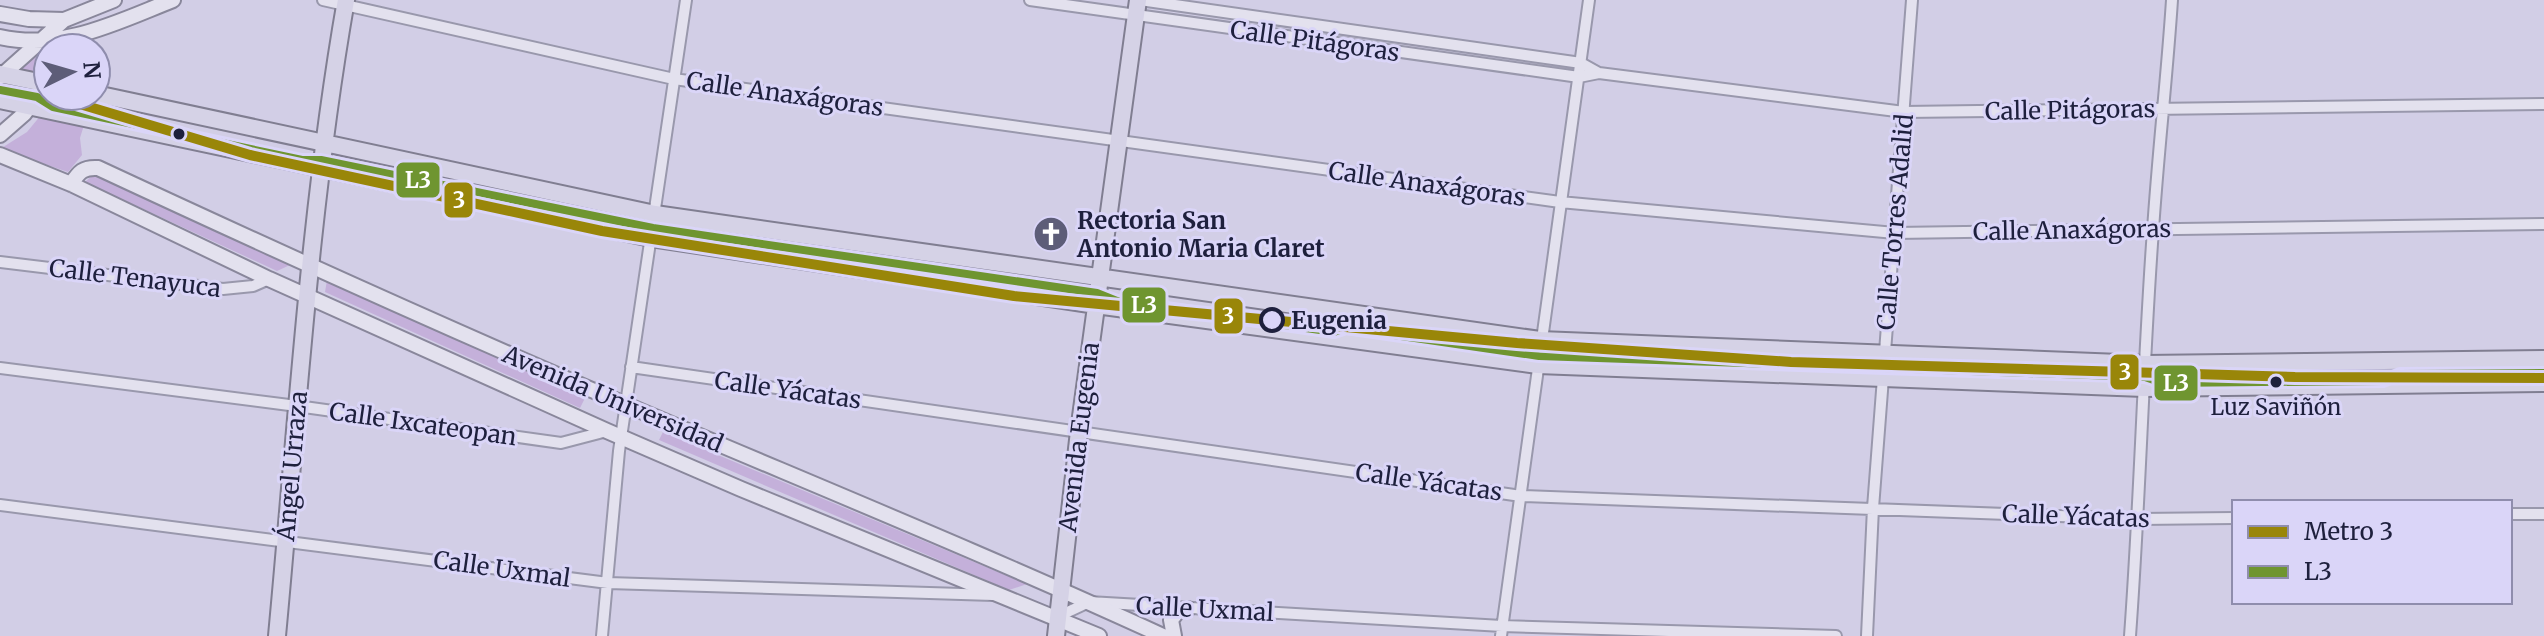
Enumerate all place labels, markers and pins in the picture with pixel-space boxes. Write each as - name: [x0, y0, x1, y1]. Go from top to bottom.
- unlabelled marker: [171, 126, 187, 142]
- place label: Rectoria San Antonio Maria Claret: [1076, 205, 1325, 264]
- church icon: Rectoria San Antonio Maria Claret: [1032, 215, 1070, 253]
- place label: Eugenia: [1291, 305, 1387, 336]
- marker: Eugenia: [1260, 308, 1284, 332]
- marker: Luz Saviñón: [2268, 374, 2284, 390]
- place label: Luz Saviñón: [2211, 393, 2342, 421]

